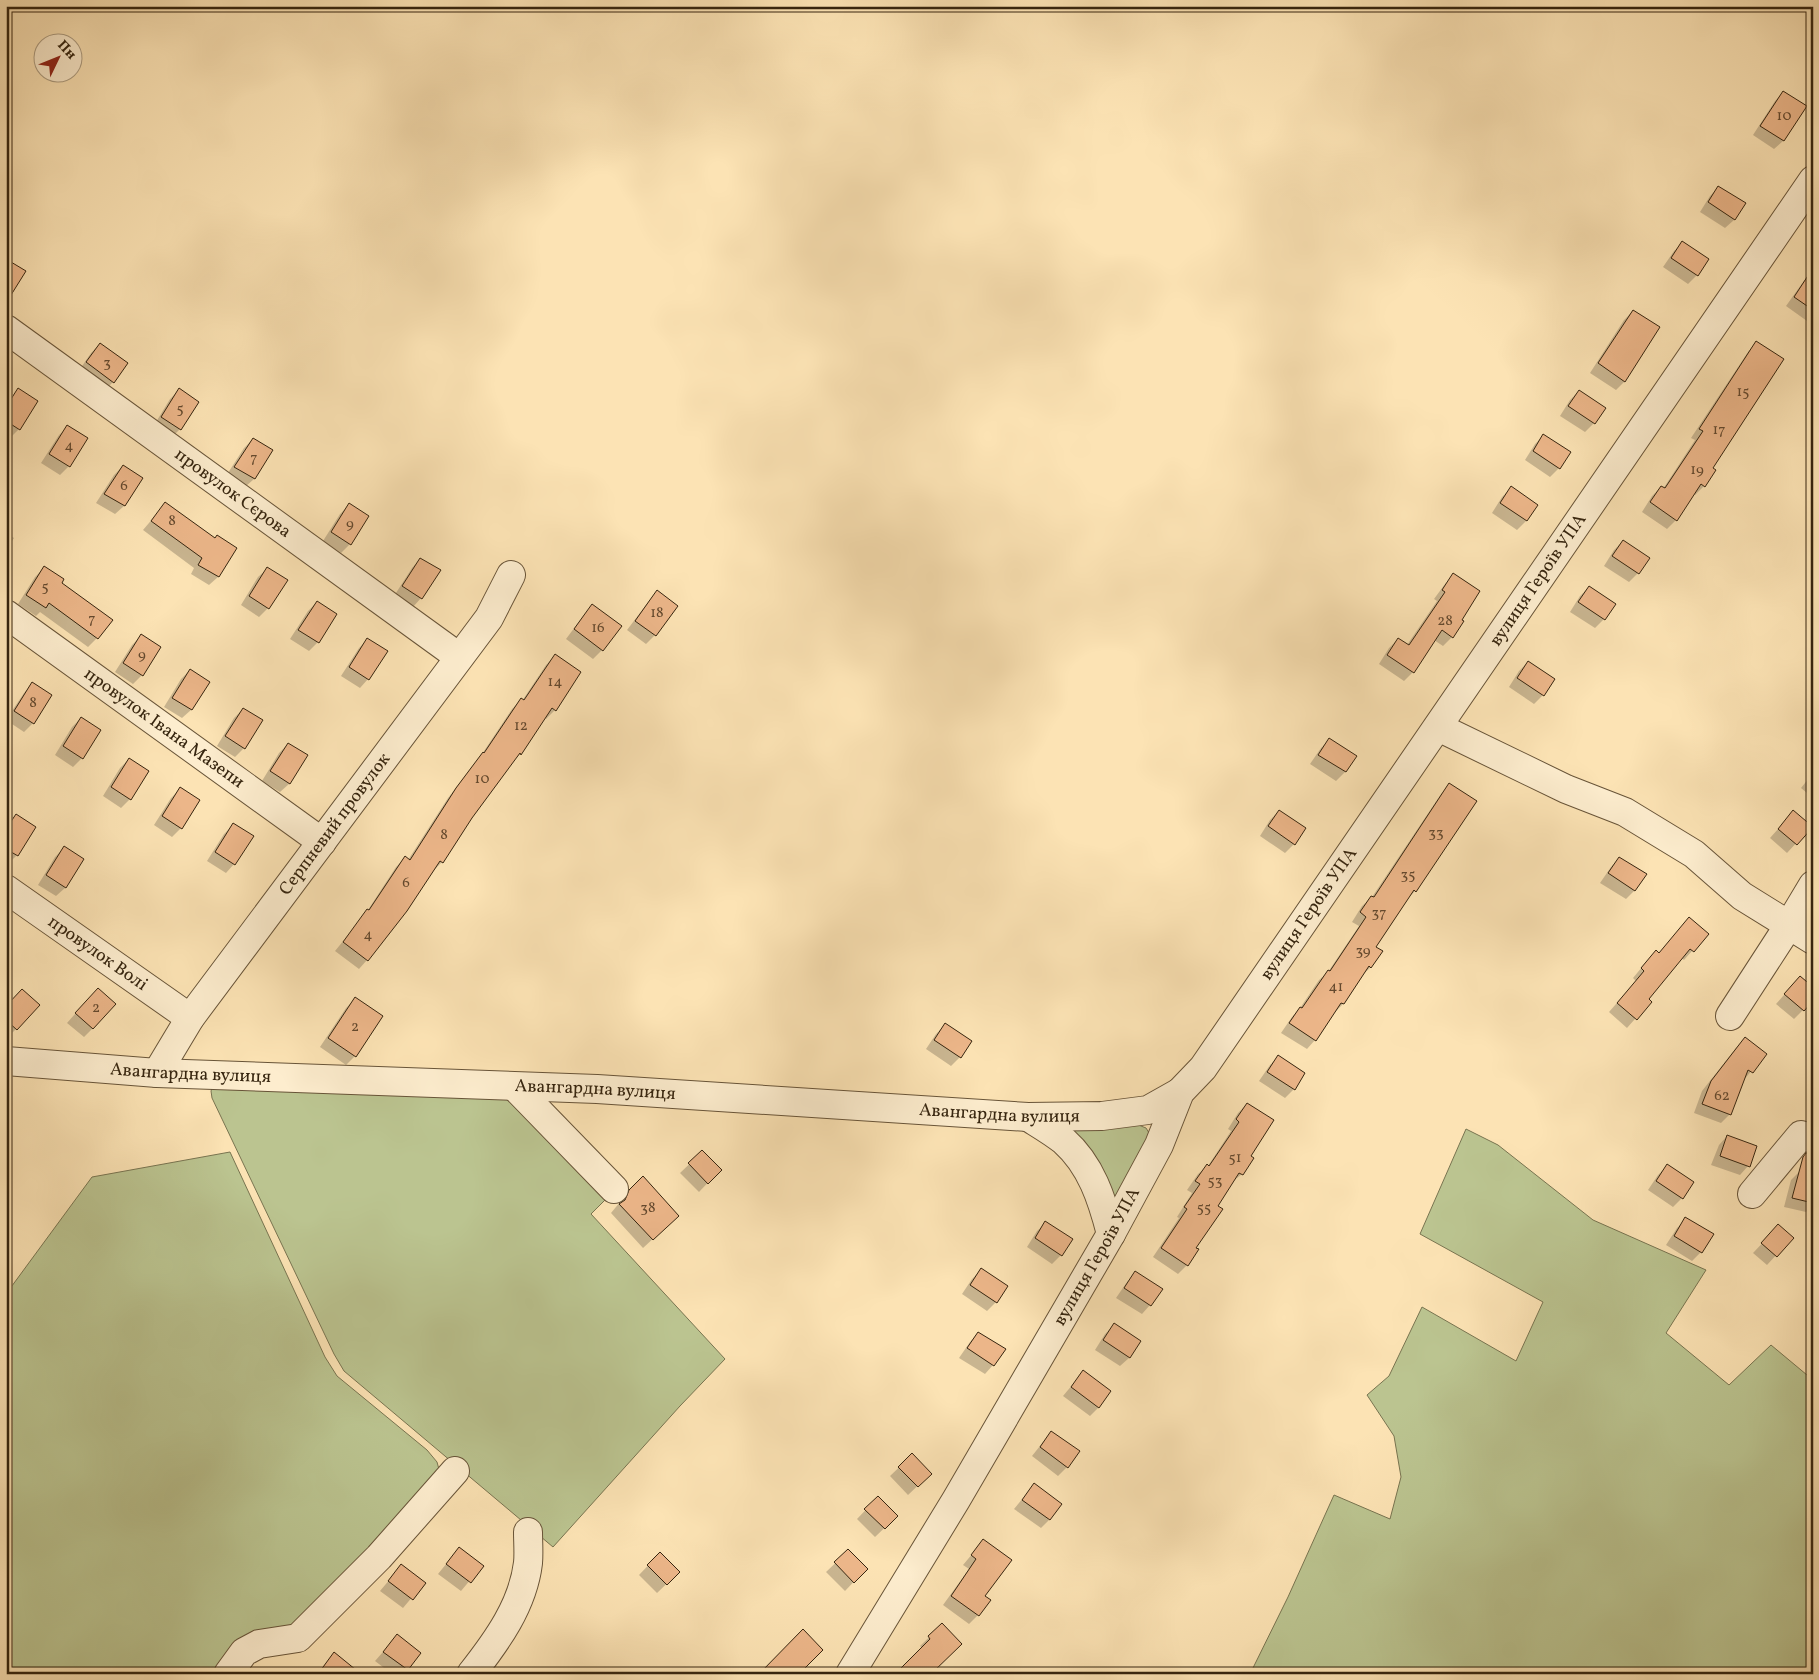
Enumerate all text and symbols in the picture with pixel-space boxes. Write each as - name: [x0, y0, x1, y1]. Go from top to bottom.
- north arrow: [32, 32, 82, 82]
- text: Пн: [53, 36, 80, 64]
- house number: 10: [1777, 106, 1791, 127]
- house number: 3: [103, 353, 111, 374]
- house number: 15: [1736, 382, 1750, 403]
- house number: 5: [176, 399, 184, 420]
- house number: 17: [1712, 420, 1726, 441]
- house number: 4: [65, 436, 74, 457]
- street label: провулок Сєрова: [169, 442, 296, 544]
- house number: 7: [250, 448, 258, 469]
- house number: 19: [1690, 460, 1704, 481]
- house number: 6: [120, 476, 128, 497]
- street label: вулиця Героїв УПА: [1484, 508, 1593, 651]
- house number: 8: [168, 511, 176, 532]
- house number: 9: [346, 514, 354, 535]
- house number: 5: [41, 577, 49, 598]
- house number: 18: [650, 603, 664, 624]
- house number: 7: [88, 609, 96, 630]
- house number: 28: [1437, 611, 1453, 632]
- house number: 16: [591, 618, 605, 639]
- house number: 9: [138, 645, 146, 666]
- street label: провулок Івана Мазепи: [79, 662, 249, 794]
- house number: 14: [548, 672, 562, 693]
- house number: 8: [29, 693, 37, 714]
- house number: 12: [514, 716, 528, 737]
- street label: Серпневий провулок: [273, 747, 397, 901]
- house number: 10: [475, 769, 489, 790]
- house number: 33: [1428, 823, 1444, 844]
- house number: 8: [440, 825, 448, 846]
- street label: вулиця Героїв УПА: [1254, 842, 1363, 985]
- house number: 35: [1401, 865, 1415, 886]
- house number: 6: [402, 873, 410, 894]
- house number: 37: [1372, 903, 1386, 924]
- street label: провулок Волі: [43, 910, 153, 997]
- house number: 4: [364, 925, 373, 946]
- house number: 39: [1355, 941, 1371, 962]
- house number: 41: [1329, 977, 1343, 998]
- house number: 2: [92, 998, 100, 1019]
- house number: 2: [351, 1017, 359, 1038]
- street label: Авангардна вулиця: [109, 1057, 271, 1090]
- street label: Авангардна вулиця: [514, 1074, 676, 1107]
- house number: 62: [1714, 1086, 1730, 1107]
- street label: Авангардна вулиця: [918, 1097, 1080, 1130]
- house number: 51: [1228, 1148, 1242, 1169]
- house number: 53: [1208, 1171, 1222, 1192]
- street label: вулиця Героїв УПА: [1048, 1183, 1146, 1331]
- house number: 38: [640, 1198, 656, 1219]
- house number: 55: [1197, 1198, 1211, 1219]

